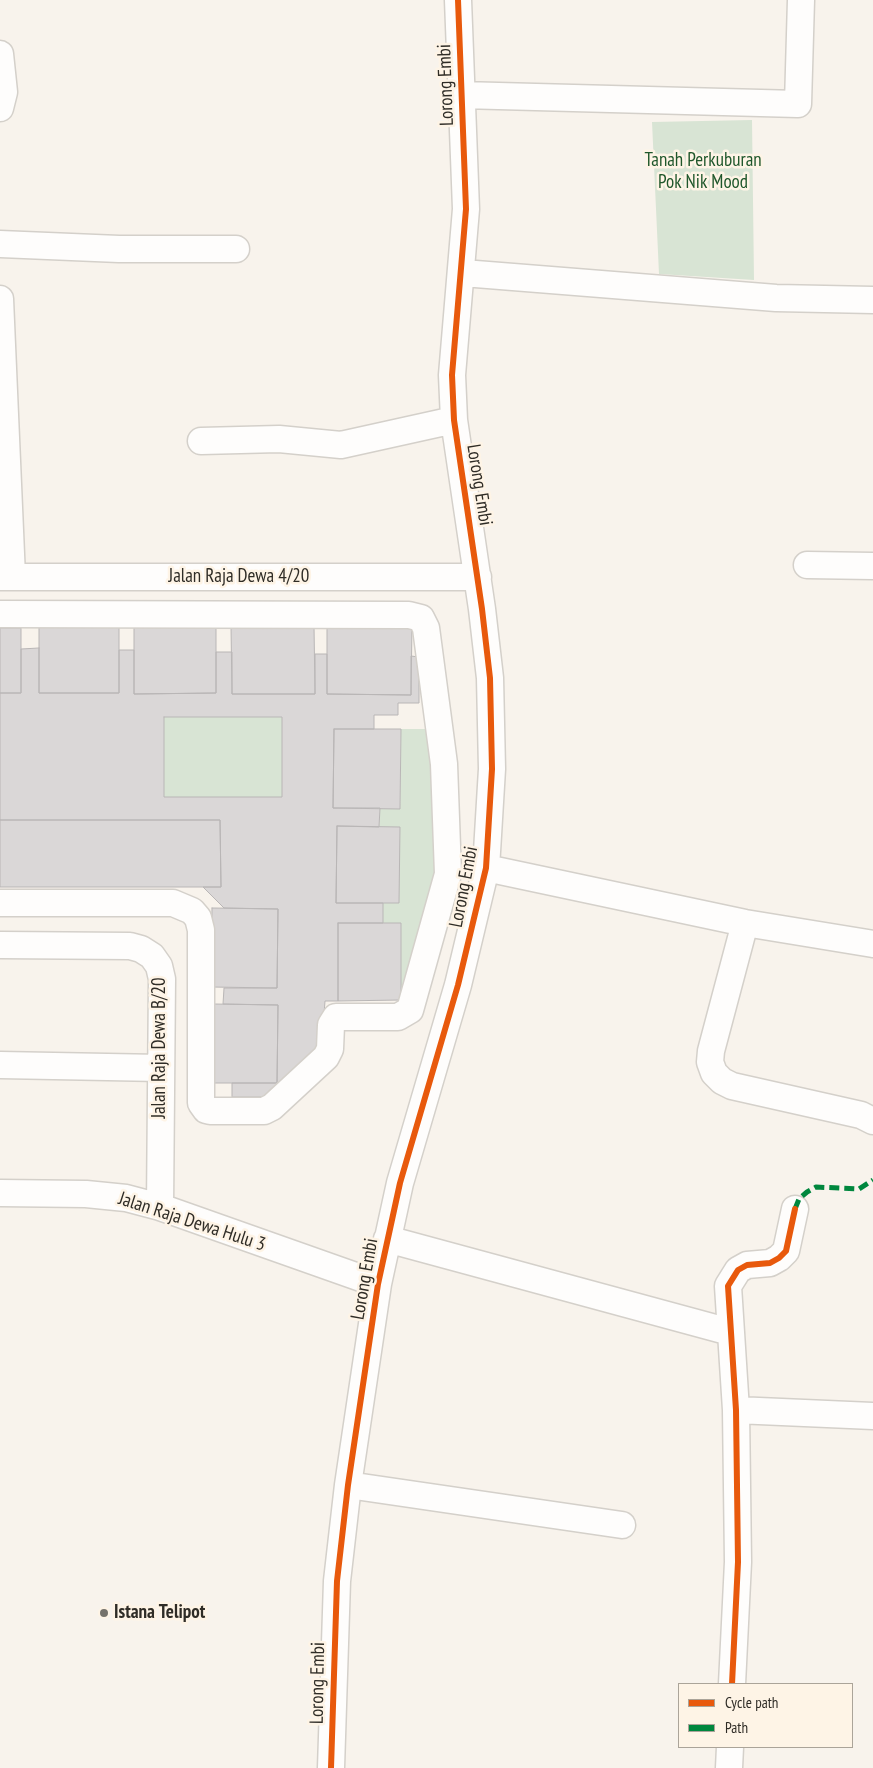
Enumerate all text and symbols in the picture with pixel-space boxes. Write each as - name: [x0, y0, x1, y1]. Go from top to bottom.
- street label: Lorong Embi: [433, 44, 459, 126]
- park label: Tanah Perkuburan Pok Nik Mood: [644, 150, 762, 194]
- street label: Lorong Embi: [461, 443, 497, 527]
- street label: Jalan Raja Dewa 4/20: [169, 566, 309, 588]
- street label: Lorong Embi: [445, 845, 483, 929]
- street label: Jalan Raja Dewa B/20: [149, 977, 171, 1119]
- street label: Jalan Raja Dewa Hulu 3: [116, 1187, 268, 1257]
- street label: Lorong Embi: [347, 1237, 383, 1321]
- place label: Istana Telipot: [114, 1602, 205, 1624]
- marker: Istana Telipot: [98, 1607, 110, 1619]
- street label: Lorong Embi: [306, 1642, 330, 1724]
- legend: [678, 1683, 853, 1748]
- text: Cycle path: [725, 1693, 778, 1712]
- text: Path: [725, 1718, 748, 1737]

